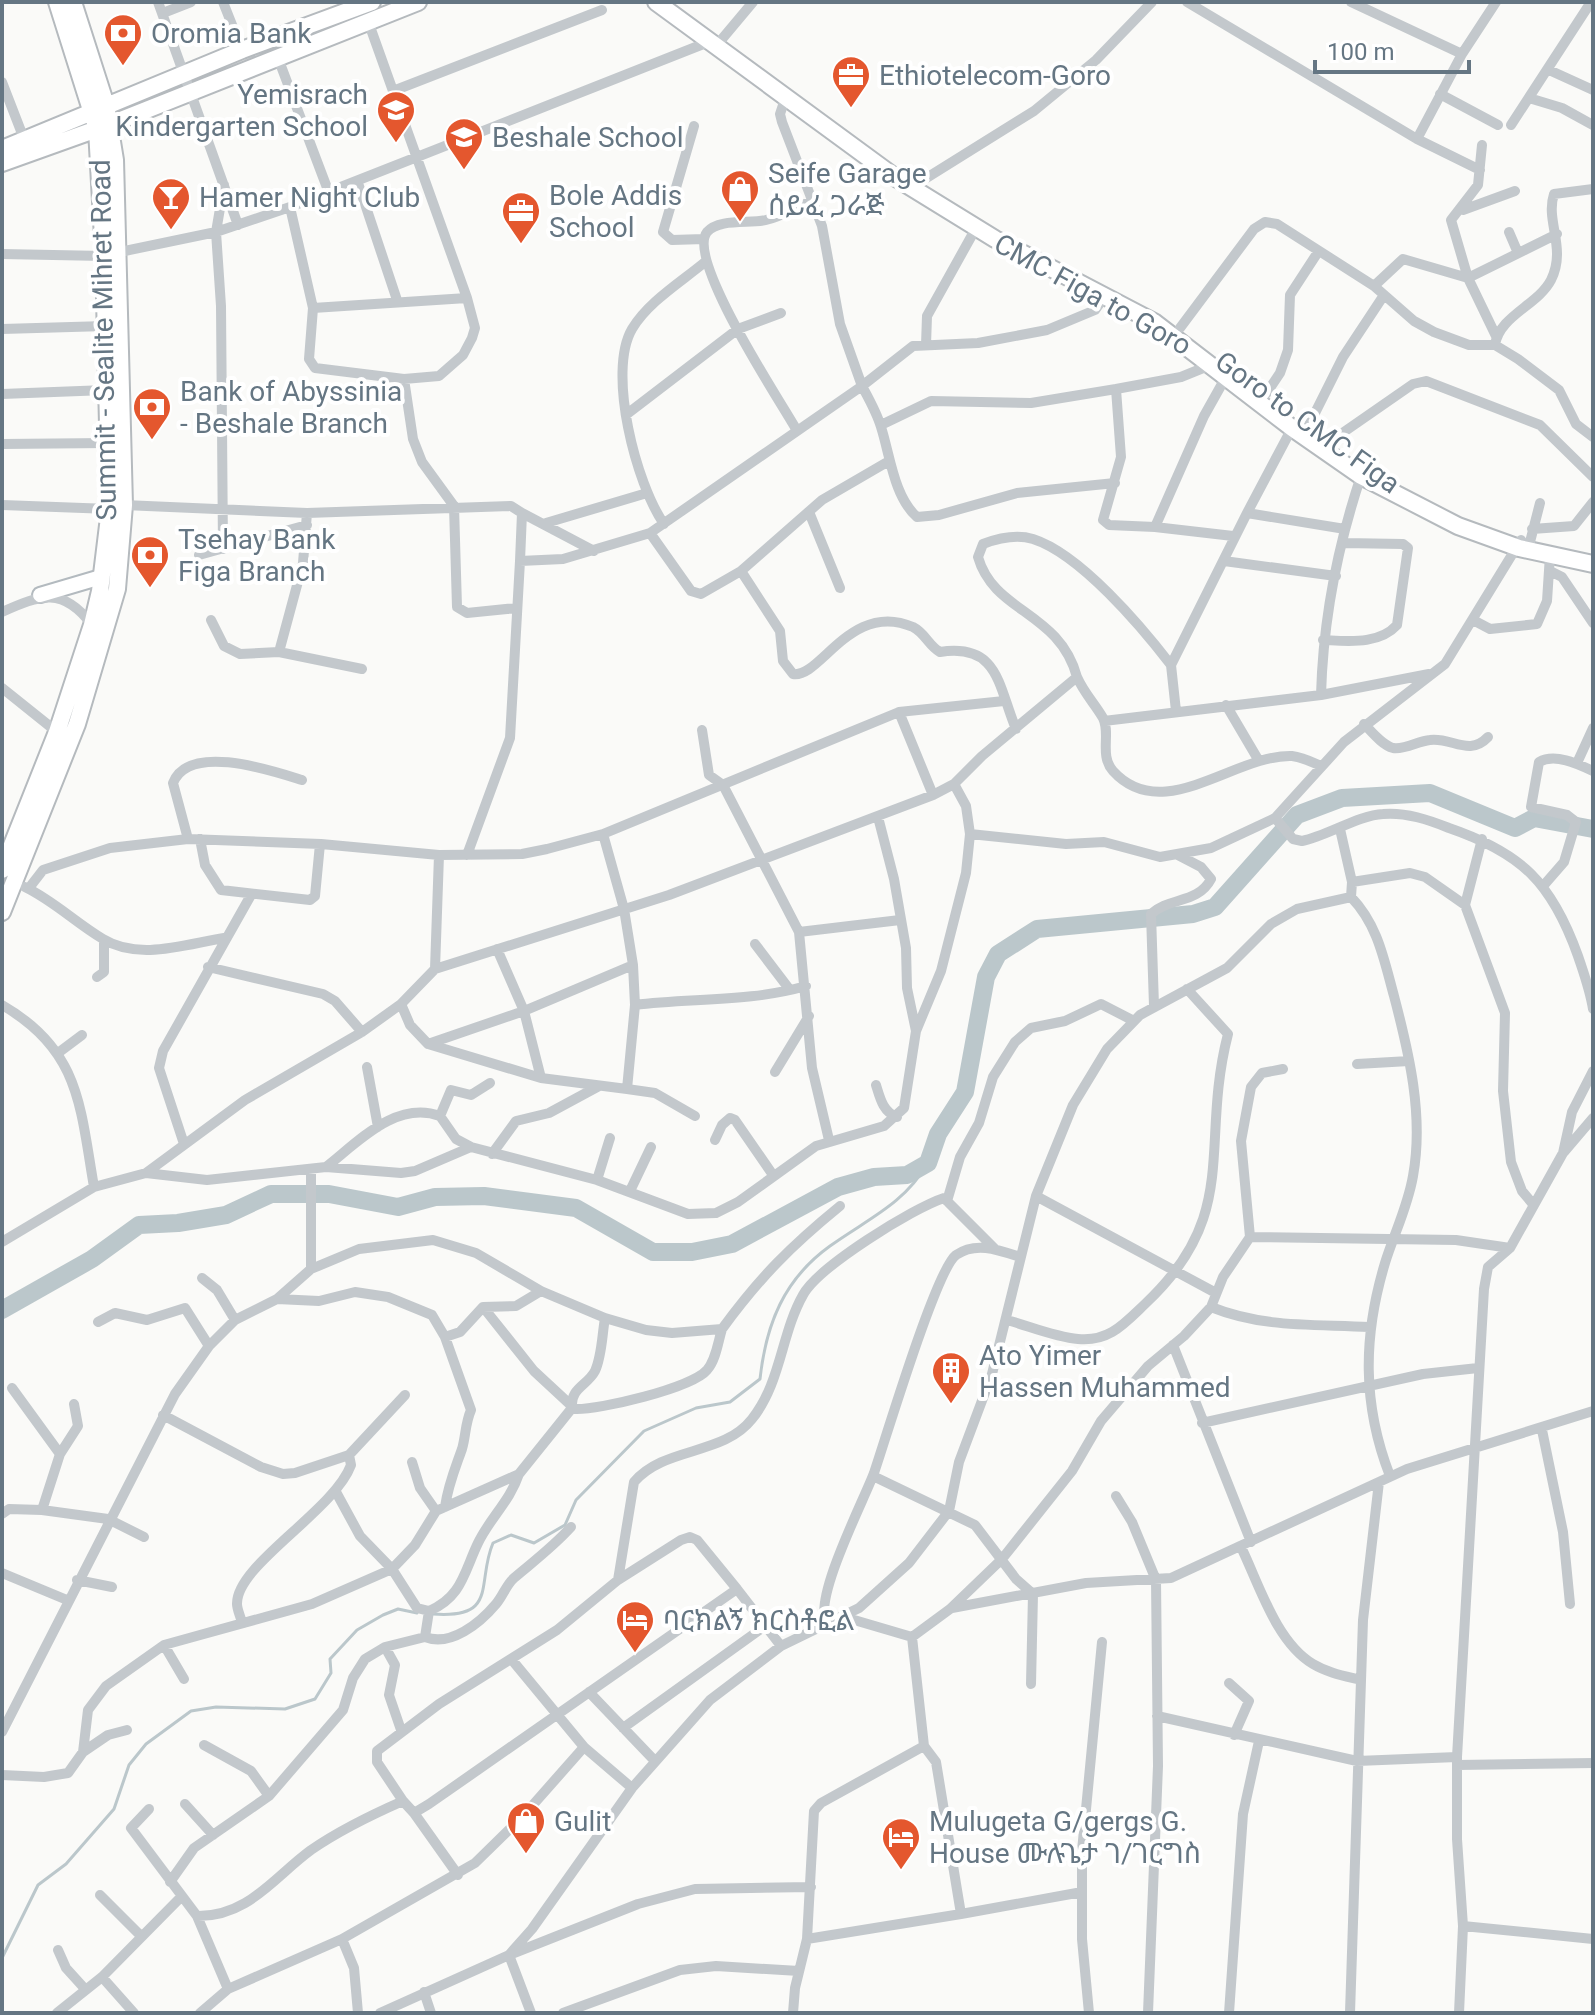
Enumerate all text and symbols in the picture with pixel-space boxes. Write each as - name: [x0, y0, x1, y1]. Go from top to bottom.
- bank icon: Oromia Bank: [102, 12, 144, 67]
- place label: Oromia Bank: [151, 17, 312, 50]
- scale bar: [1315, 24, 1469, 74]
- text: 100 m: [1327, 38, 1394, 66]
- office icon: Ethiotelecom-Goro: [830, 54, 872, 109]
- place label: Ethiotelecom-Goro: [879, 59, 1111, 92]
- place label: Yemisrach Kindergarten School: [115, 78, 368, 143]
- school or university icon: Yemisrach Kindergarten School: [375, 89, 417, 144]
- school or university icon: Beshale School: [443, 116, 485, 171]
- place label: Beshale School: [492, 121, 683, 154]
- place label: Seife Garage ሰይፈ ጋራጅ: [768, 157, 927, 222]
- street label: Summit - Sealite Mihret Road: [84, 159, 123, 521]
- shop icon: Seife Garage ሰይፈ ጋራጅ: [719, 168, 761, 223]
- bar icon: Hamer Night Club: [150, 176, 192, 231]
- place label: Bole Addis School: [549, 179, 682, 244]
- place label: Hamer Night Club: [199, 181, 420, 214]
- office icon: Bole Addis School: [500, 190, 542, 245]
- street label: CMC Figa to Goro: [989, 227, 1197, 362]
- street label: Goro to CMC Figa: [1209, 344, 1406, 500]
- place label: Bank of Abyssinia - Beshale Branch: [180, 375, 402, 440]
- bank icon: Bank of Abyssinia - Beshale Branch: [131, 386, 173, 441]
- place label: Tsehay Bank Figa Branch: [178, 523, 336, 588]
- bank icon: Tsehay Bank Figa Branch: [129, 534, 171, 589]
- place label: Ato Yimer Hassen Muhammed: [979, 1339, 1231, 1404]
- building icon: Ato Yimer Hassen Muhammed: [930, 1350, 972, 1405]
- hotel icon: ባርክልኝ ክርስቶፎል: [614, 1599, 656, 1654]
- place label: ባርክልኝ ክርስቶፎል: [663, 1604, 855, 1637]
- shop icon: Gulit: [505, 1800, 547, 1855]
- place label: Gulit: [554, 1805, 611, 1838]
- place label: Mulugeta G/gergs G. House ሙሉጌታ ገ/ገርግስ: [929, 1805, 1201, 1870]
- hotel icon: Mulugeta G/gergs G. House ሙሉጌታ ገ/ገርግስ: [880, 1816, 922, 1871]

